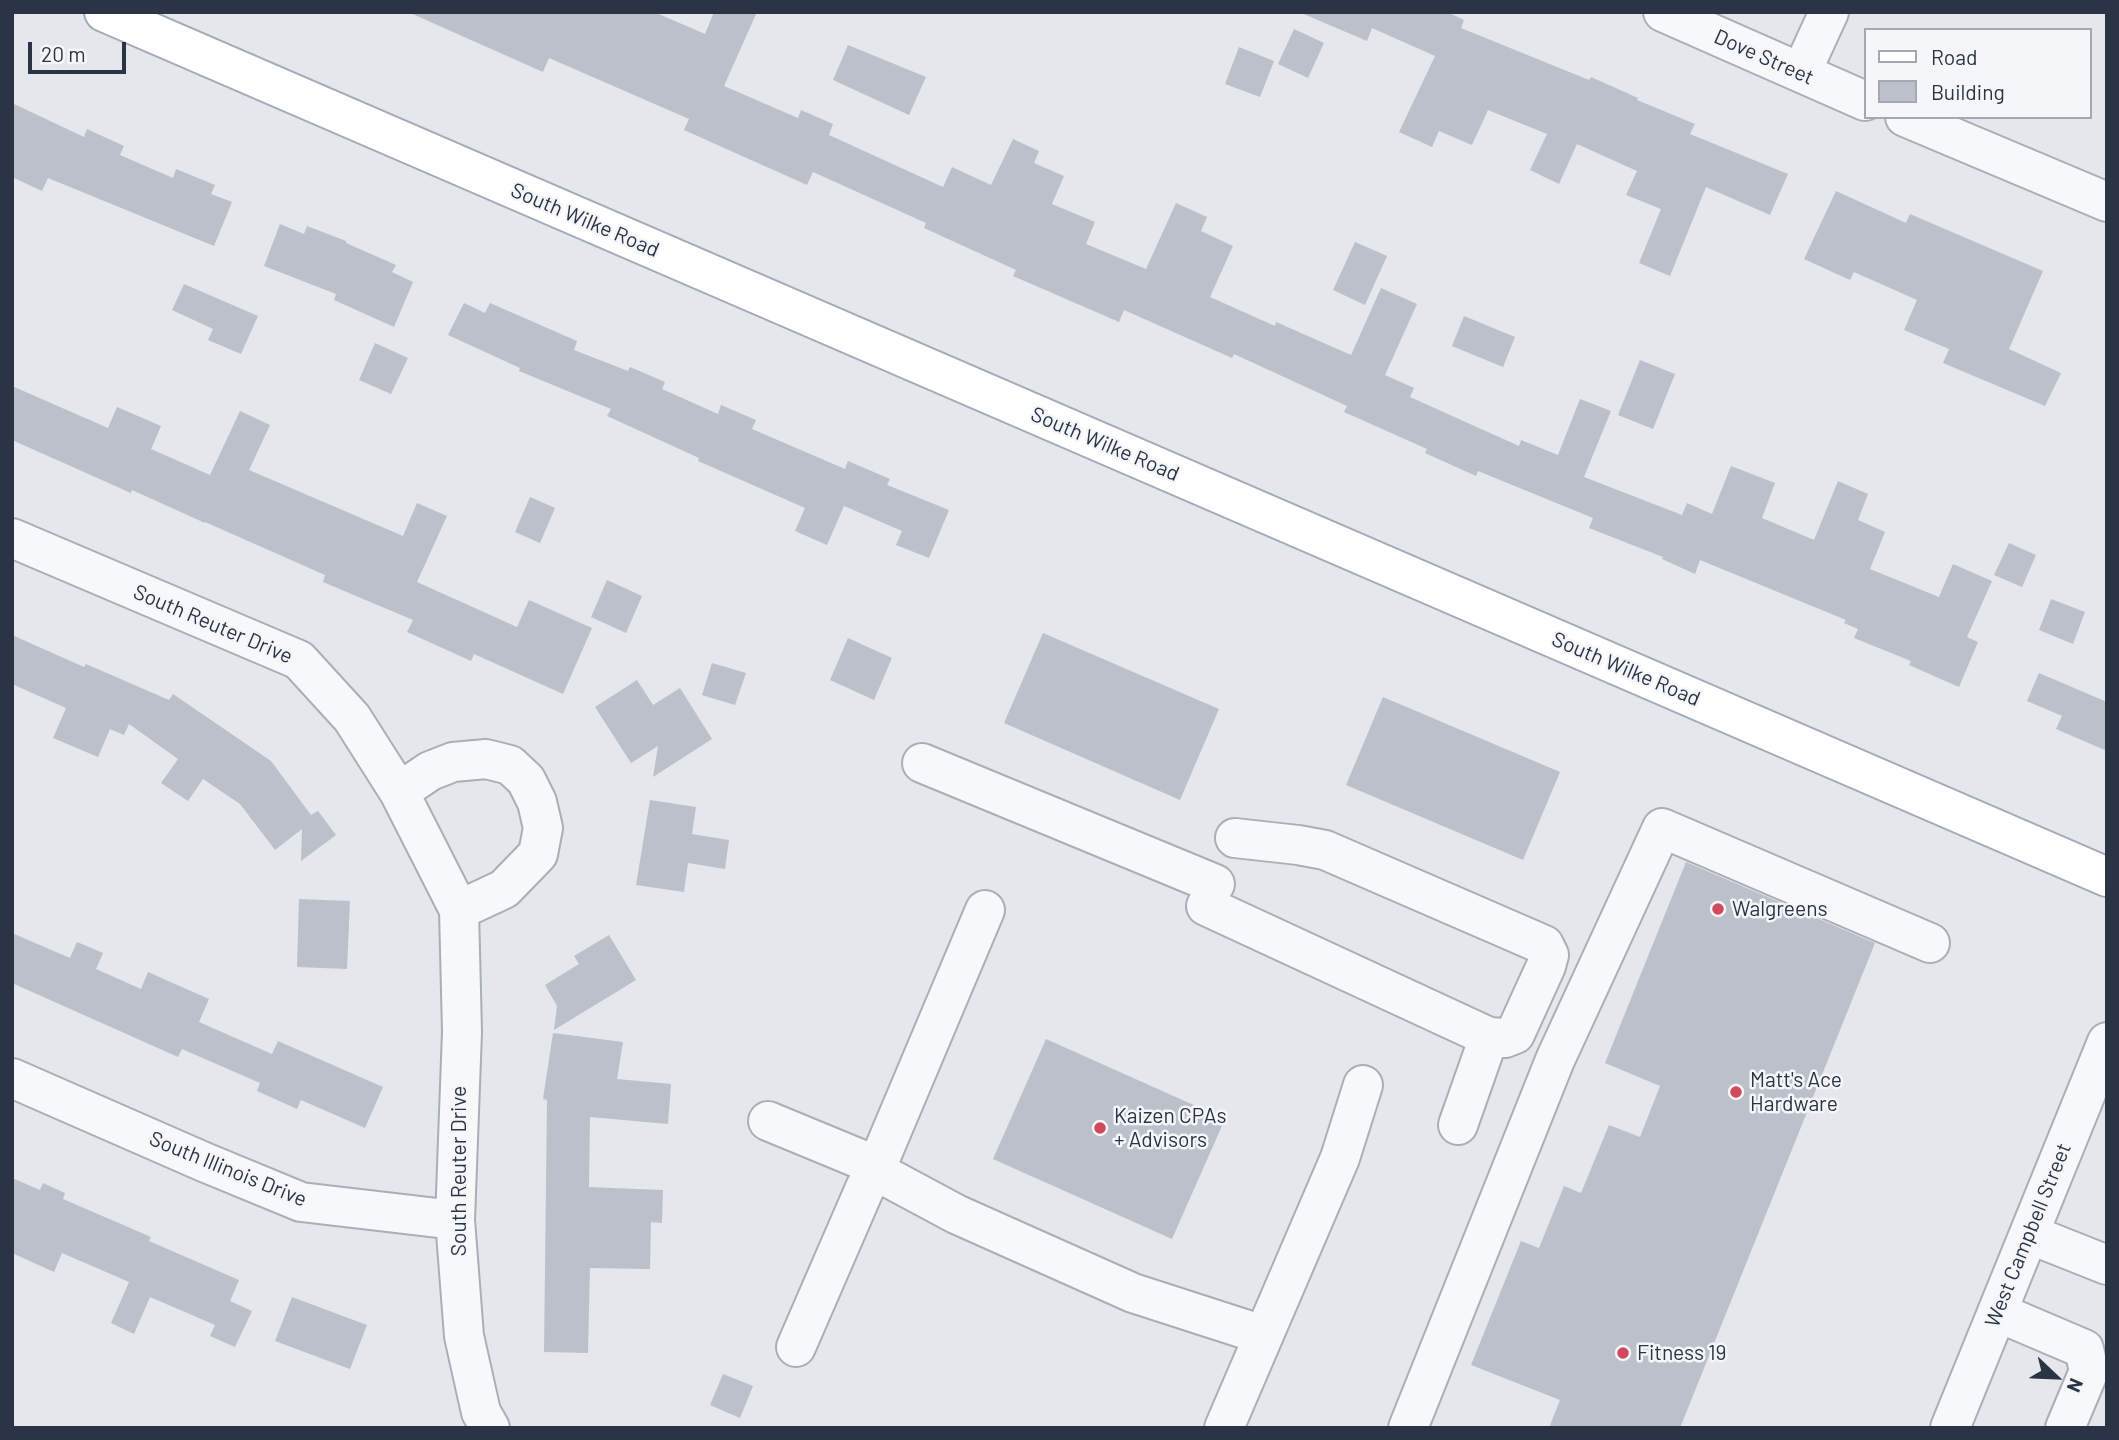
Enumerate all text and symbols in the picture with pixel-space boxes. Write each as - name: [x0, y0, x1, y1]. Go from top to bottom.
- street label: Dove Street: [1710, 24, 1818, 90]
- scale bar: [32, 28, 130, 72]
- legend: [1864, 28, 2091, 119]
- text: 20 m: [41, 41, 86, 66]
- text: Road: [1931, 44, 1977, 69]
- text: Building: [1931, 79, 2005, 104]
- street label: South Wilke Road: [507, 177, 663, 263]
- street label: South Wilke Road: [1027, 401, 1183, 487]
- street label: South Reuter Drive: [130, 579, 296, 669]
- street label: South Wilke Road: [1548, 626, 1704, 712]
- place label: Walgreens: [1732, 896, 1828, 922]
- marker: Walgreens: [1710, 901, 1726, 917]
- place label: Matt's Ace Hardware: [1750, 1067, 1842, 1117]
- marker: Matt's Ace Hardware: [1728, 1084, 1744, 1100]
- street label: South Reuter Drive: [446, 1086, 472, 1256]
- place label: Kaizen CPAs + Advisors: [1114, 1103, 1227, 1153]
- marker: Kaizen CPAs + Advisors: [1092, 1120, 1108, 1136]
- street label: South Illinois Drive: [146, 1126, 310, 1212]
- street label: West Campbell Street: [1980, 1139, 2076, 1331]
- place label: Fitness 19: [1637, 1340, 1726, 1366]
- north arrow: [2021, 1342, 2091, 1412]
- marker: Fitness 19: [1615, 1345, 1631, 1361]
- text: N: [2063, 1375, 2089, 1396]

